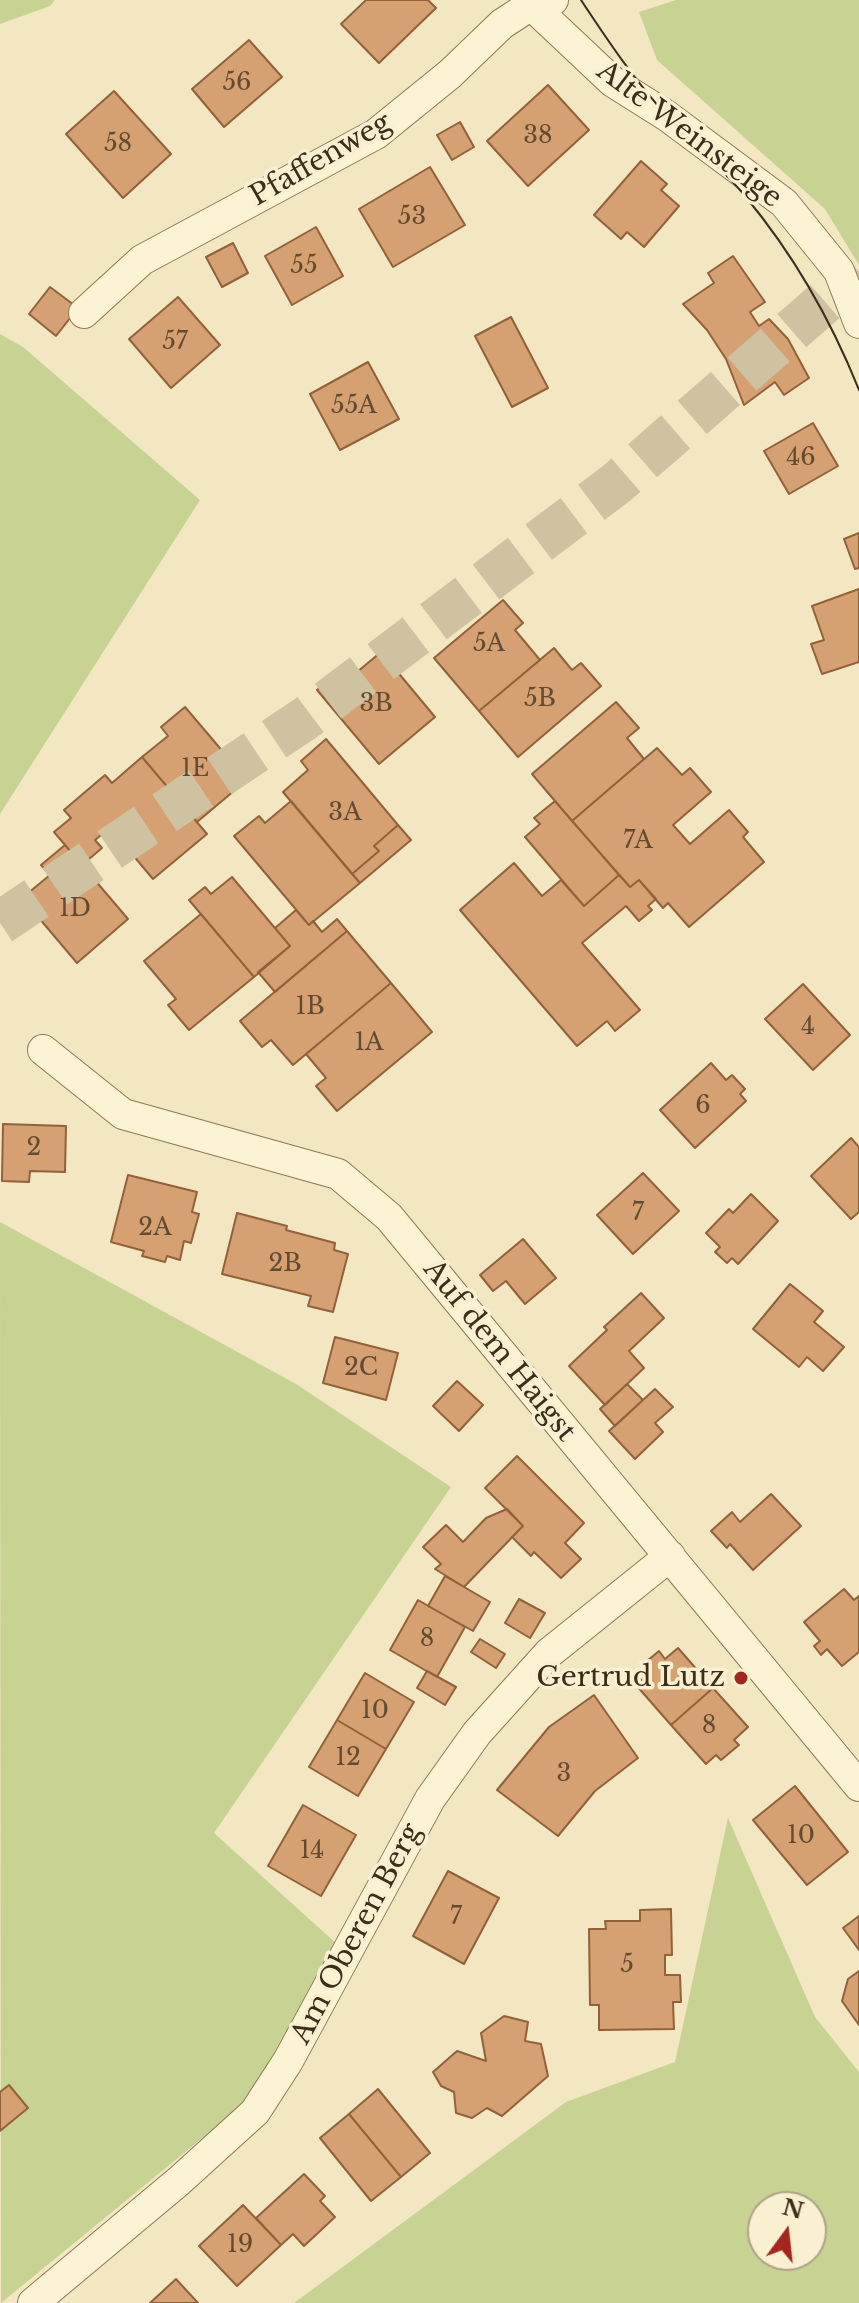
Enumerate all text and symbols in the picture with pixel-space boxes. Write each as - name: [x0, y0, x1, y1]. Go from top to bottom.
- street label: Alte Weinsteige: [590, 55, 788, 215]
- house number: 56: [222, 69, 252, 97]
- street label: Pfaffenweg: [244, 106, 398, 214]
- house number: 38: [523, 122, 553, 150]
- house number: 58: [104, 130, 132, 158]
- house number: 53: [398, 203, 426, 231]
- house number: 55: [290, 252, 318, 280]
- house number: 57: [162, 328, 188, 356]
- house number: 55A: [331, 392, 377, 420]
- house number: 46: [786, 444, 816, 472]
- house number: 5A: [473, 630, 505, 658]
- house number: 5B: [524, 685, 556, 713]
- house number: 3B: [359, 690, 393, 718]
- house number: 1E: [181, 755, 209, 783]
- house number: 3A: [328, 799, 362, 827]
- house number: 7A: [623, 827, 653, 855]
- house number: 1D: [59, 895, 91, 923]
- house number: 1B: [295, 993, 325, 1021]
- house number: 4: [801, 1013, 815, 1041]
- house number: 1A: [354, 1029, 384, 1057]
- house number: 6: [695, 1092, 711, 1120]
- house number: 2: [27, 1134, 41, 1162]
- house number: 7: [632, 1199, 644, 1227]
- house number: 2A: [138, 1214, 172, 1242]
- house number: 2B: [268, 1250, 302, 1278]
- street label: Auf dem Haigst: [416, 1254, 582, 1448]
- house number: 2C: [344, 1354, 378, 1382]
- house number: 8: [420, 1625, 434, 1653]
- place label: Gertrud Lutz: [536, 1661, 725, 1695]
- marker: Gertrud Lutz: [732, 1669, 750, 1687]
- house number: 10: [361, 1697, 389, 1725]
- house number: 8: [702, 1712, 716, 1740]
- house number: 12: [335, 1744, 361, 1772]
- house number: 3: [557, 1760, 571, 1788]
- street label: Am Oberen Berg: [285, 1818, 429, 2050]
- house number: 10: [787, 1822, 815, 1850]
- house number: 14: [300, 1837, 324, 1865]
- house number: 7: [450, 1903, 462, 1931]
- house number: 5: [620, 1951, 634, 1979]
- north arrow: [747, 2191, 827, 2271]
- text: N: [779, 2194, 806, 2225]
- house number: 19: [227, 2231, 253, 2259]

